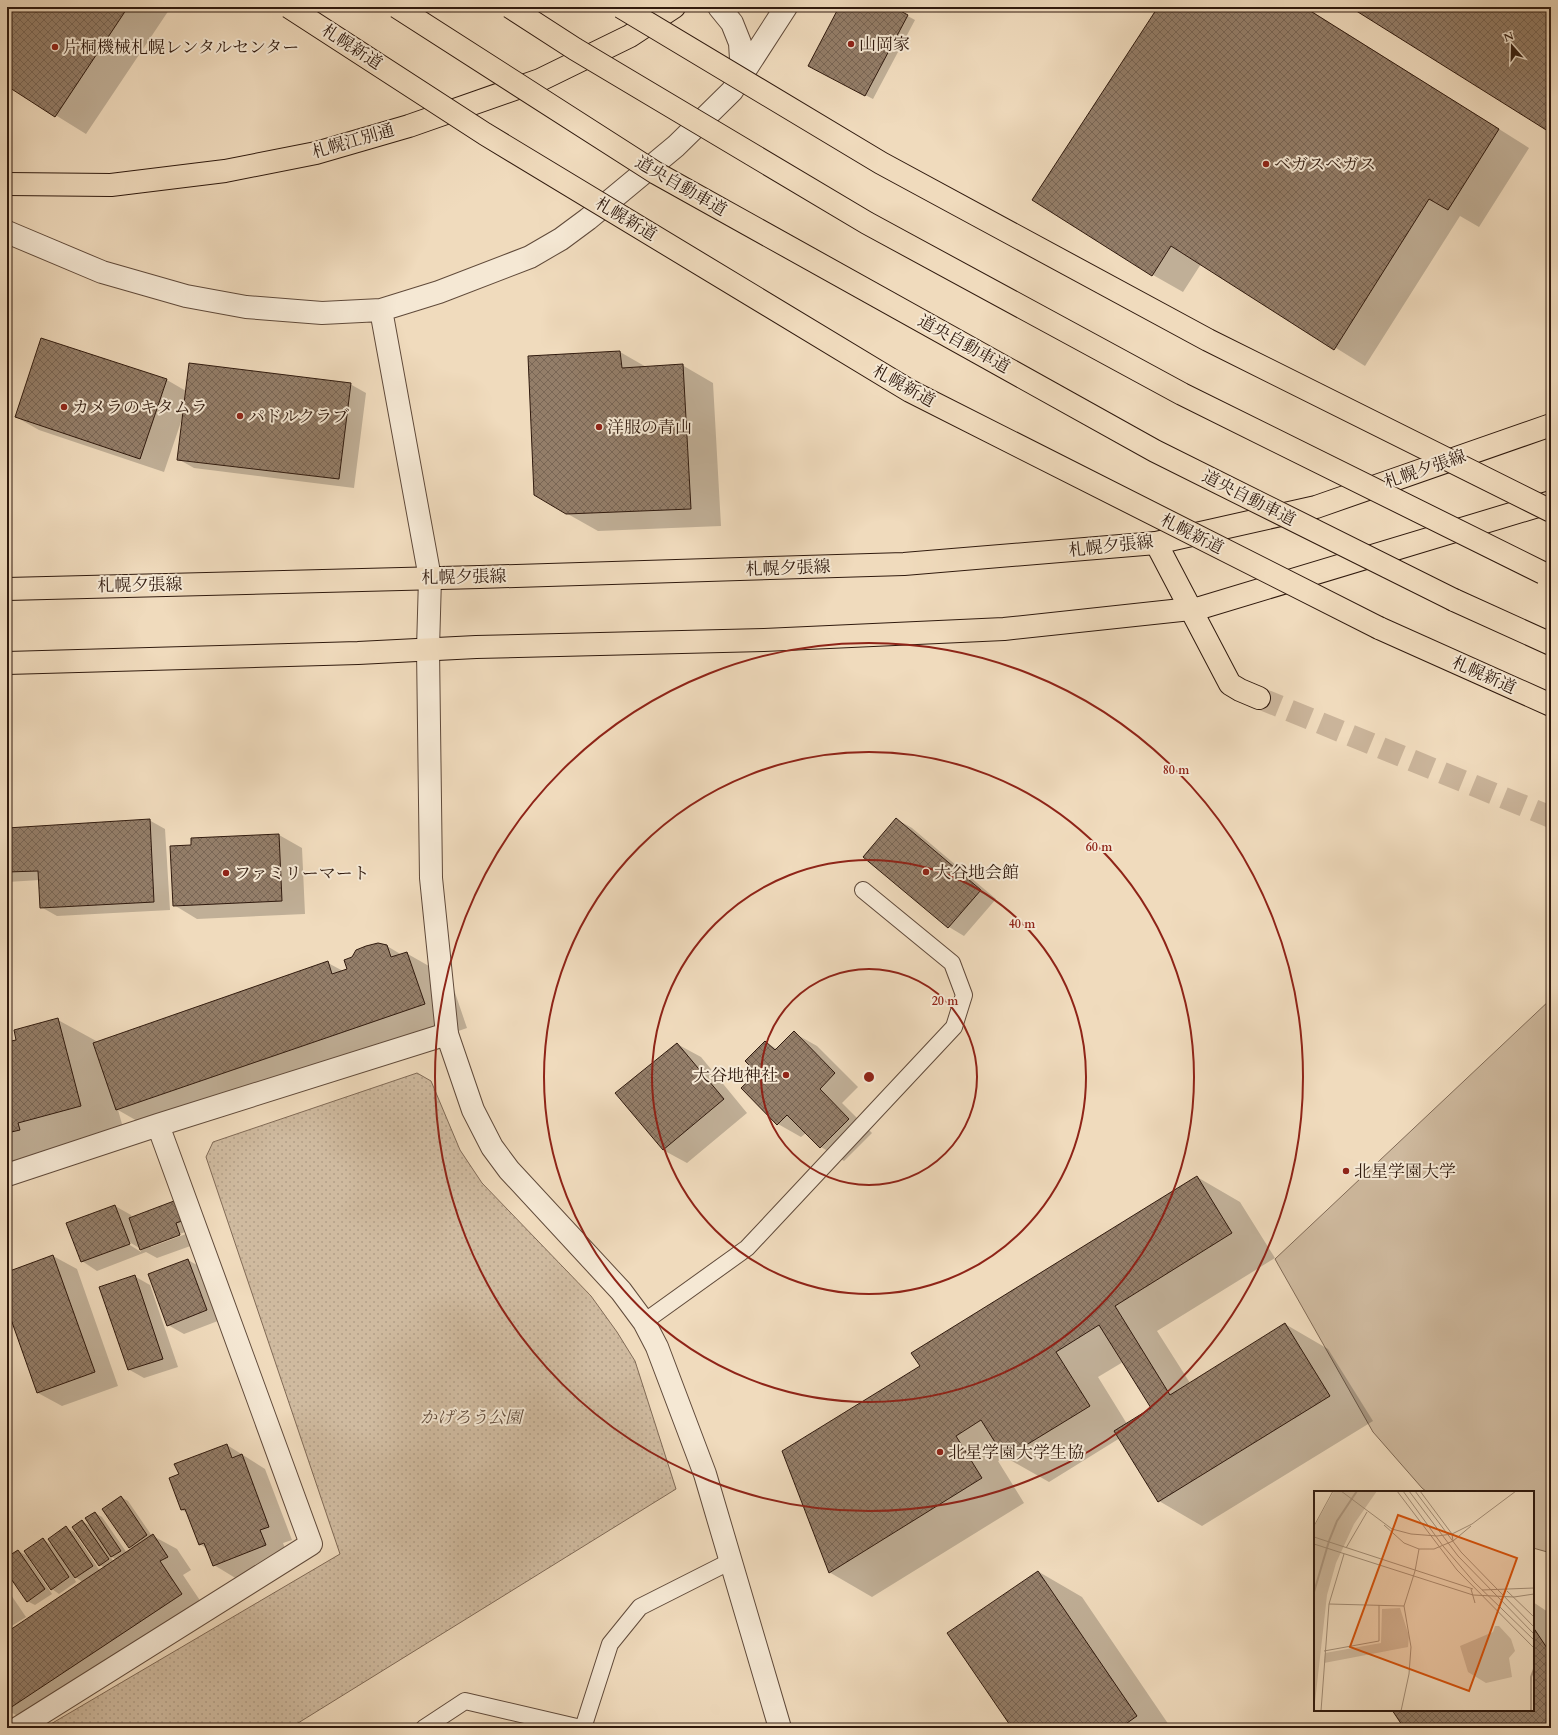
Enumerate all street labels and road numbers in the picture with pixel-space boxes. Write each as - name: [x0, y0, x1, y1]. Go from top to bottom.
- street label: 札幌新道: [317, 19, 387, 75]
- street label: 札幌江別通: [309, 118, 397, 164]
- street label: 道央自動車道: [631, 151, 731, 221]
- street label: 札幌新道: [591, 192, 661, 246]
- street label: 道央自動車道: [914, 309, 1014, 379]
- street label: 札幌新道: [869, 359, 939, 413]
- street label: 札幌夕張線: [1381, 444, 1469, 494]
- street label: 道央自動車道: [1198, 465, 1300, 531]
- street label: 札幌新道: [1156, 508, 1228, 560]
- street label: 札幌夕張線: [1068, 530, 1154, 562]
- street label: 札幌夕張線: [745, 555, 831, 581]
- street label: 札幌夕張線: [421, 565, 507, 589]
- street label: 札幌夕張線: [97, 573, 183, 597]
- street label: 札幌新道: [1448, 651, 1520, 699]

